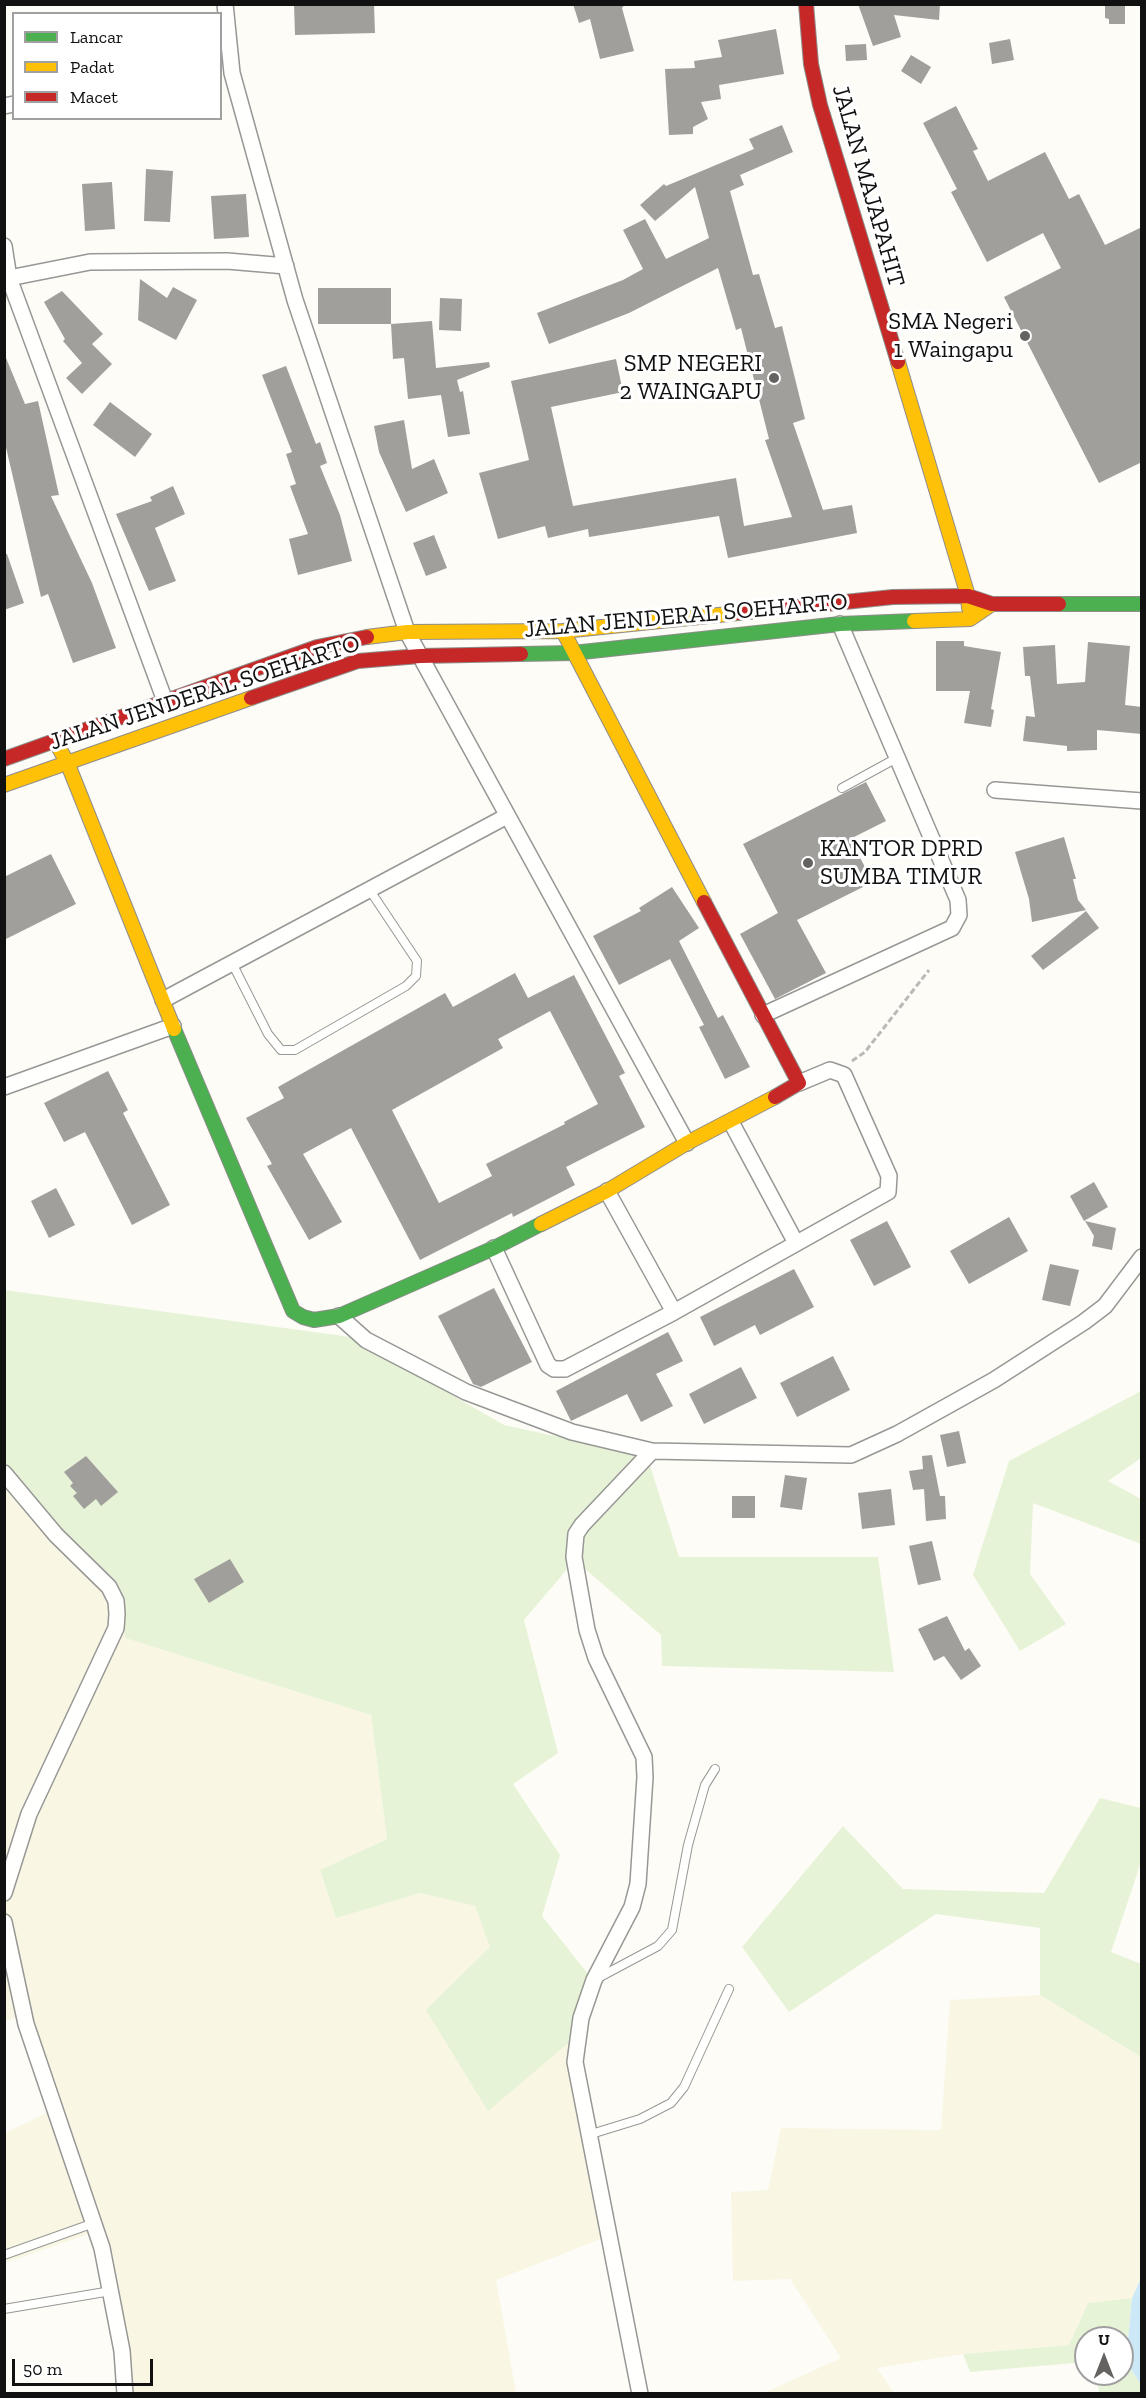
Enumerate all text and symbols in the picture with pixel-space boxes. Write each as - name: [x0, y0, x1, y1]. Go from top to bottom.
- legend: [12, 12, 222, 120]
- text: Lancar: [70, 26, 123, 48]
- text: Padat: [70, 56, 114, 78]
- street label: JALAN MAJAPAHIT: [825, 82, 911, 290]
- text: Macet: [70, 86, 118, 108]
- place label: SMA Negeri 1 Waingapu: [888, 308, 1013, 364]
- marker: SMA Negeri 1 Waingapu: [1018, 329, 1032, 343]
- place label: SMP NEGERI 2 WAINGAPU: [620, 350, 762, 406]
- marker: SMP NEGERI 2 WAINGAPU: [767, 371, 781, 385]
- street label: JALAN JENDERAL SOEHARTO: [523, 588, 849, 644]
- street label: JALAN JENDERAL SOEHARTO: [46, 629, 364, 757]
- place label: KANTOR DPRD SUMBA TIMUR: [820, 835, 983, 891]
- marker: KANTOR DPRD SUMBA TIMUR: [801, 856, 815, 870]
- north arrow: [1074, 2326, 1134, 2386]
- text: U: [1098, 2330, 1110, 2349]
- scale bar: [15, 2347, 156, 2385]
- text: 50 m: [23, 2358, 62, 2380]

